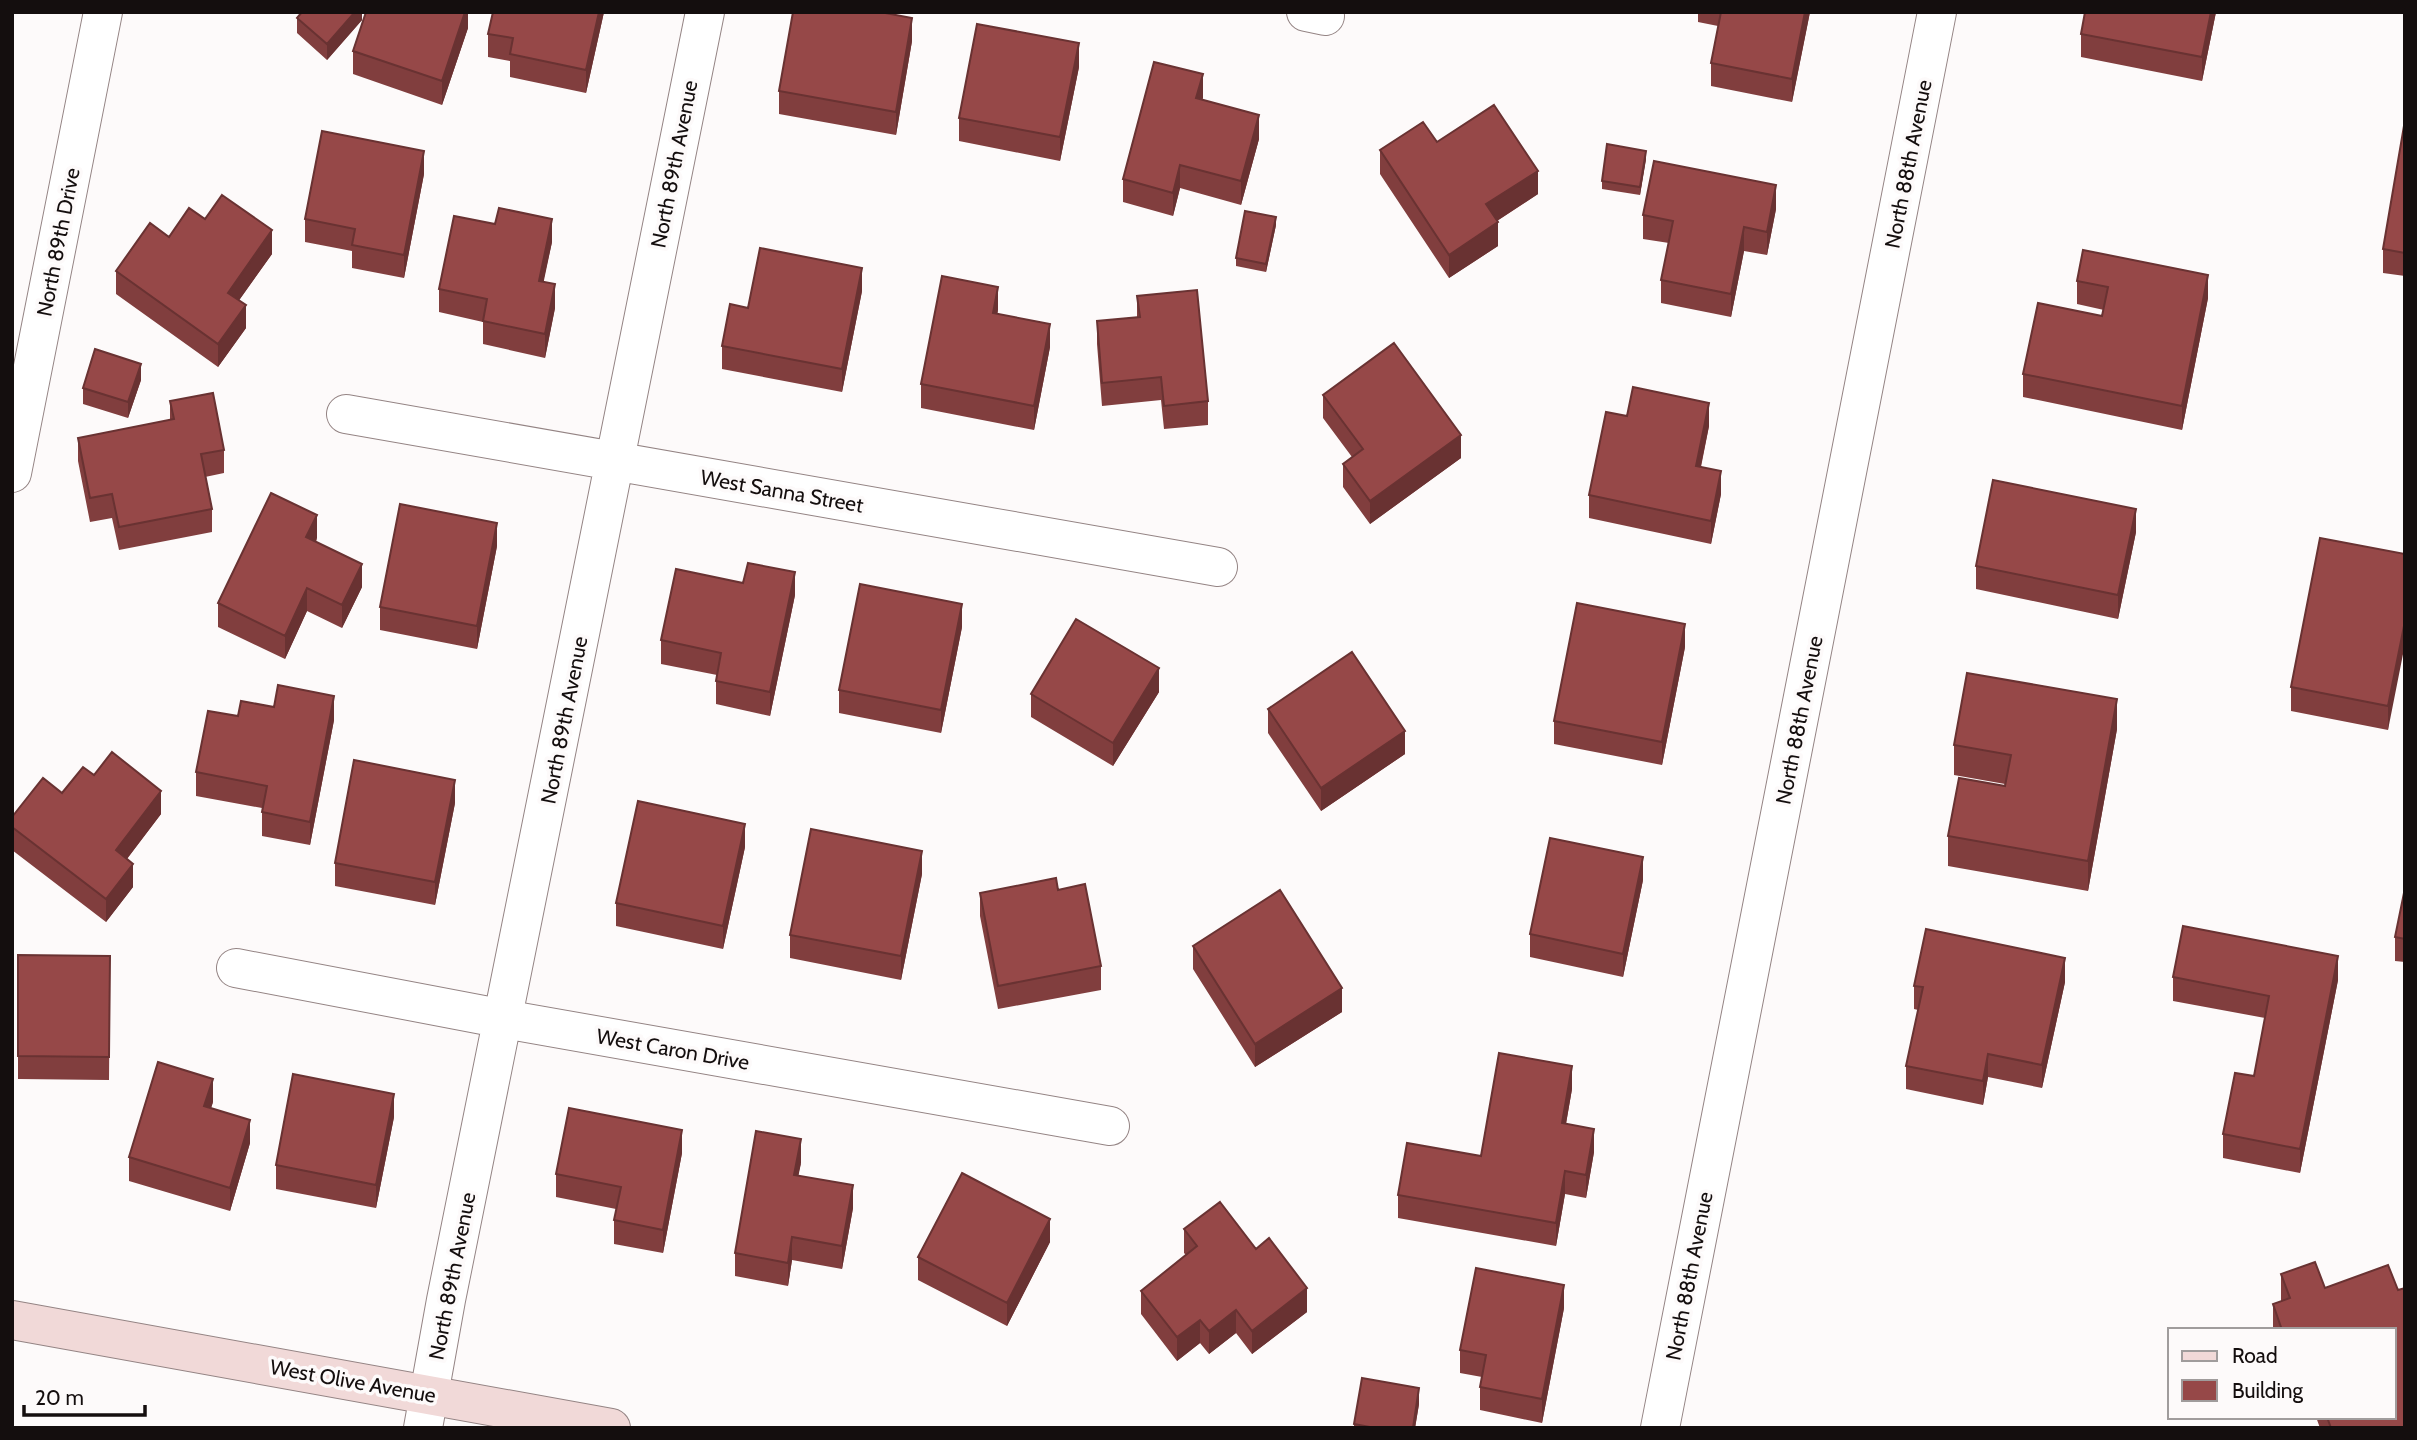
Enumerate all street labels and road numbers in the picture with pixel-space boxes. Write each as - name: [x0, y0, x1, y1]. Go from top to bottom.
- street label: North 88th Avenue: [1879, 77, 1937, 250]
- street label: North 89th Avenue: [645, 78, 703, 250]
- street label: North 89th Drive: [31, 165, 85, 318]
- street label: West Sanna Street: [699, 464, 865, 518]
- street label: North 88th Avenue: [1770, 633, 1828, 806]
- street label: North 89th Avenue: [535, 634, 593, 806]
- street label: West Caron Drive: [595, 1023, 752, 1075]
- street label: North 88th Avenue: [1660, 1189, 1718, 1362]
- street label: North 89th Avenue: [423, 1190, 481, 1362]
- street label: West Olive Avenue: [268, 1354, 438, 1408]

